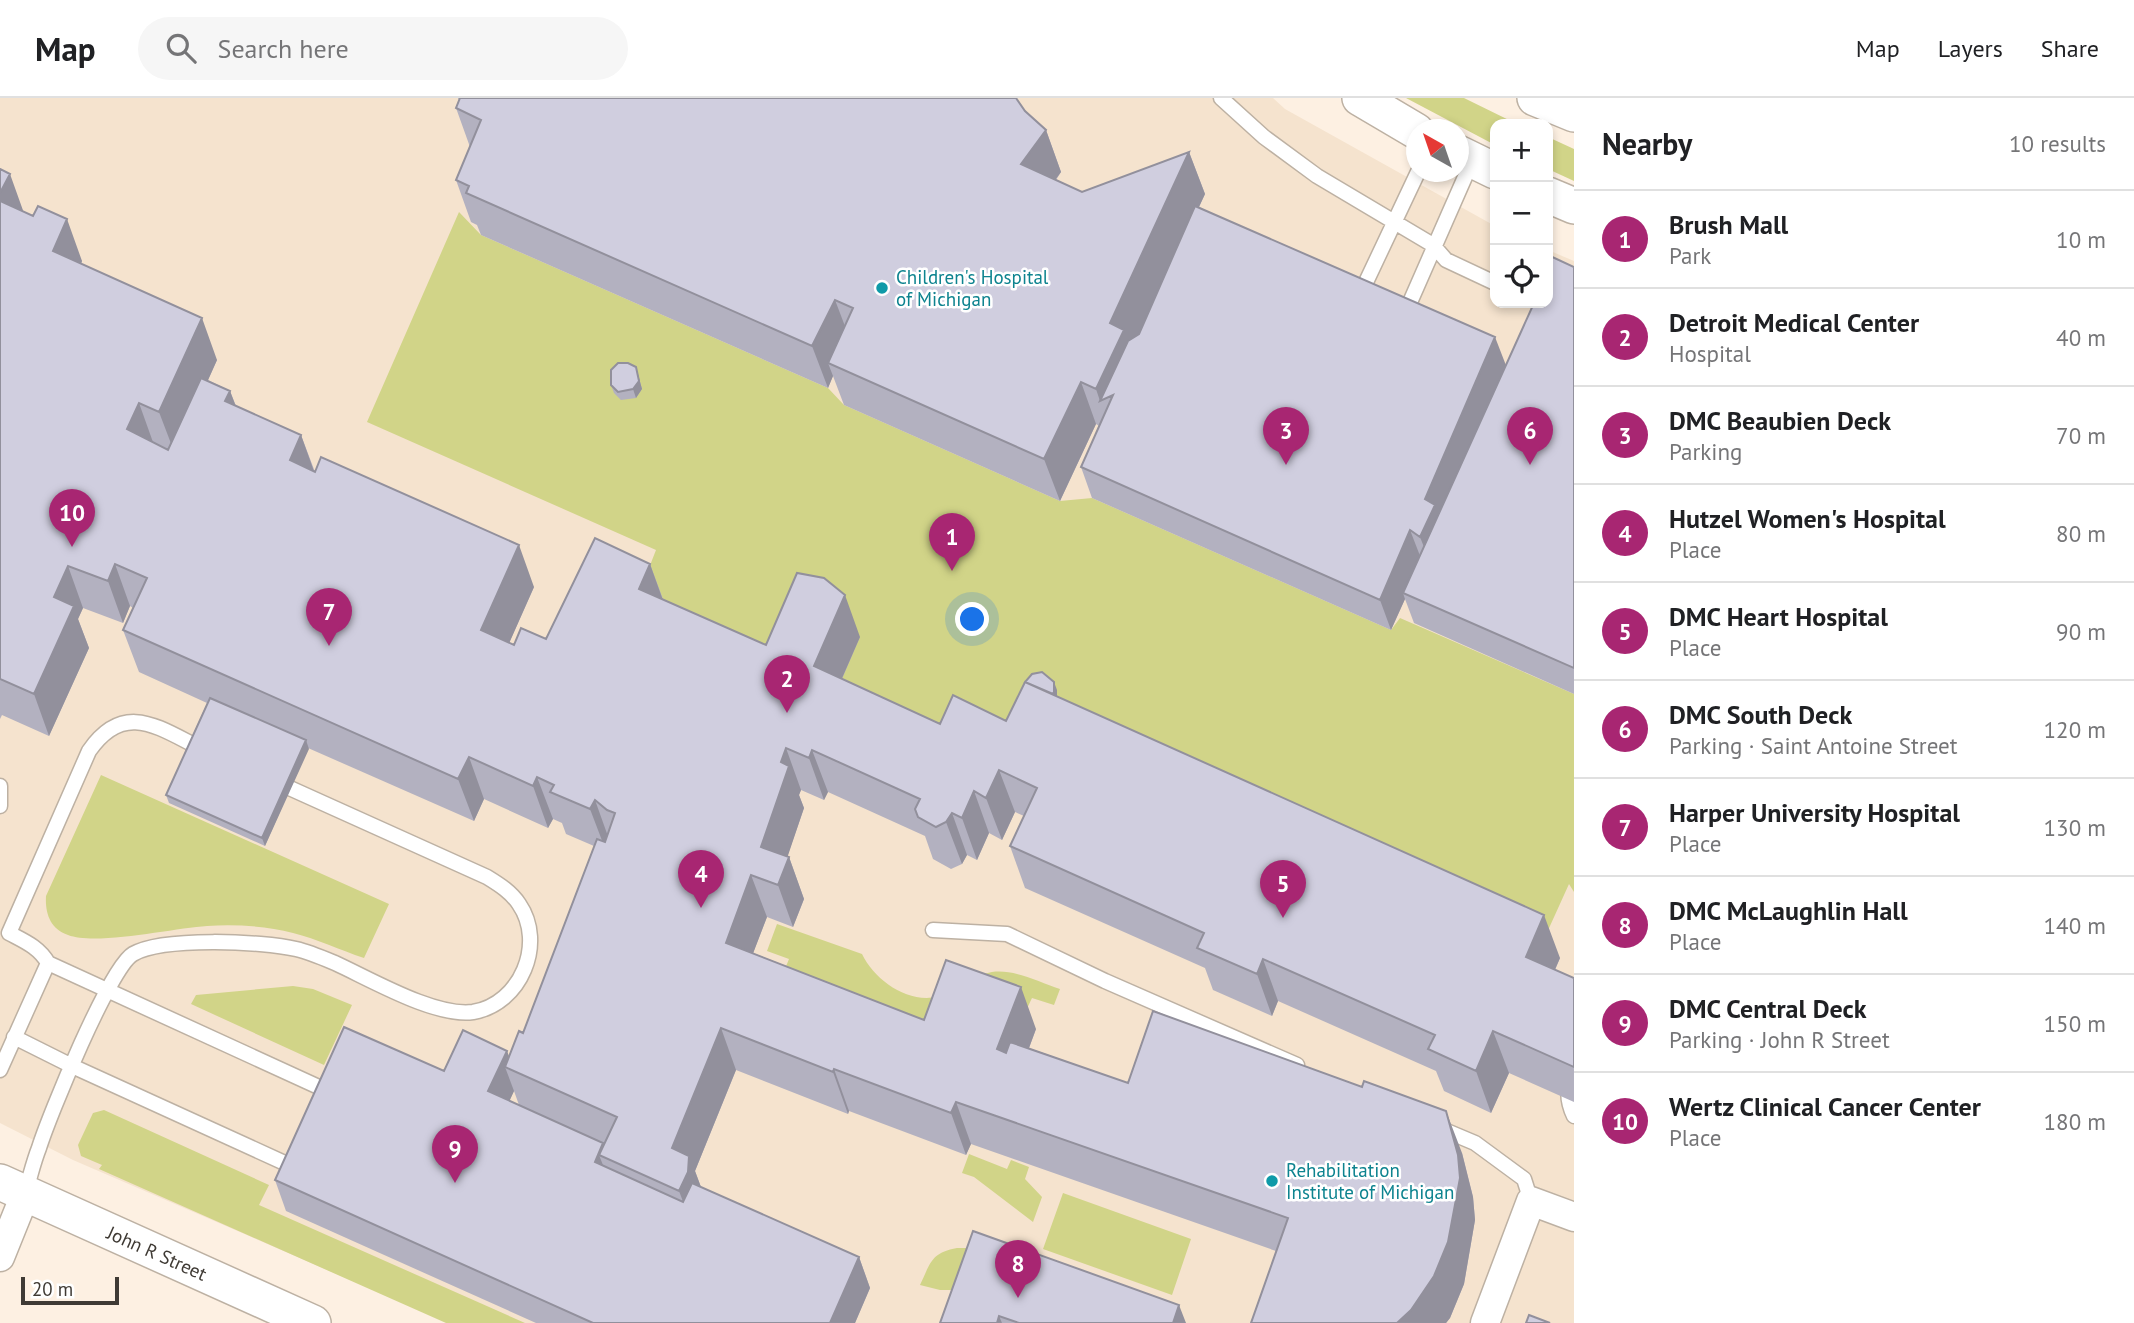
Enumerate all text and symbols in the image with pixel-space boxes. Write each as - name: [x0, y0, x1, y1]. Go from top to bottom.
- search box: [138, 17, 628, 80]
- text: Map: [35, 27, 96, 70]
- icon: search: [162, 29, 200, 67]
- text: Search here: [218, 32, 349, 65]
- text: Map: [1856, 33, 1900, 64]
- text: Layers: [1938, 33, 2003, 64]
- text: Share: [2041, 33, 2099, 64]
- north arrow: [1406, 119, 1469, 182]
- map controls: [1490, 119, 1553, 308]
- button: +: [1490, 119, 1553, 182]
- text: Nearby: [1602, 124, 1692, 163]
- text: 10 results: [2009, 129, 2106, 158]
- button: −: [1490, 182, 1553, 245]
- text: Brush Mall: [1669, 208, 1788, 241]
- text: 1: [1618, 225, 1632, 254]
- text: 10 m: [2056, 225, 2106, 254]
- text: Park: [1669, 241, 1711, 270]
- button: locate: [1490, 245, 1553, 308]
- place label: Children's Hospital of Michigan: [896, 265, 1049, 311]
- marker: Children's Hospital of Michigan: [874, 280, 890, 296]
- text: Detroit Medical Center: [1669, 306, 1919, 339]
- text: 2: [1618, 323, 1632, 352]
- text: 40 m: [2056, 323, 2106, 352]
- text: Hospital: [1669, 339, 1751, 368]
- text: DMC Beaubien Deck: [1669, 404, 1891, 437]
- pin: 3: [1263, 407, 1309, 465]
- pin: 6: [1507, 407, 1553, 465]
- text: 3: [1618, 421, 1632, 450]
- text: 70 m: [2056, 421, 2106, 450]
- text: Parking: [1669, 437, 1742, 466]
- pin: 10: [49, 489, 95, 547]
- text: Hutzel Women's Hospital: [1669, 502, 1946, 535]
- pin: 1: [929, 513, 975, 571]
- text: 4: [1618, 519, 1632, 548]
- text: 80 m: [2056, 519, 2106, 548]
- text: Place: [1669, 535, 1722, 564]
- pin: 7: [306, 588, 352, 646]
- text: DMC Heart Hospital: [1669, 600, 1888, 633]
- your location: [955, 602, 989, 636]
- text: 5: [1618, 617, 1632, 646]
- text: 90 m: [2056, 617, 2106, 646]
- text: Place: [1669, 633, 1722, 662]
- pin: 2: [764, 655, 810, 713]
- text: DMC South Deck: [1669, 698, 1852, 731]
- text: 6: [1618, 715, 1632, 744]
- text: 120 m: [2044, 715, 2106, 744]
- text: Parking · Saint Antoine Street: [1669, 731, 1958, 760]
- text: Harper University Hospital: [1669, 796, 1960, 829]
- text: 7: [1618, 813, 1632, 842]
- text: 130 m: [2044, 813, 2106, 842]
- text: Place: [1669, 829, 1722, 858]
- pin: 4: [678, 850, 724, 908]
- pin: 5: [1260, 860, 1306, 918]
- text: DMC McLaughlin Hall: [1669, 894, 1908, 927]
- text: 8: [1618, 911, 1632, 940]
- text: 140 m: [2044, 911, 2106, 940]
- text: Place: [1669, 927, 1722, 956]
- text: DMC Central Deck: [1669, 992, 1867, 1025]
- text: 9: [1618, 1009, 1632, 1038]
- text: 150 m: [2044, 1009, 2106, 1038]
- text: Parking · John R Street: [1669, 1025, 1890, 1054]
- text: Wertz Clinical Cancer Center: [1669, 1090, 1981, 1123]
- text: 10: [1612, 1107, 1638, 1136]
- text: 180 m: [2044, 1107, 2106, 1136]
- text: Place: [1669, 1123, 1722, 1152]
- pin: 9: [432, 1125, 478, 1183]
- place label: Rehabilitation Institute of Michigan: [1286, 1158, 1454, 1204]
- marker: Rehabilitation Institute of Michigan: [1264, 1173, 1280, 1189]
- street label: John R Street: [103, 1220, 211, 1286]
- pin: 8: [995, 1240, 1041, 1298]
- scale bar: [21, 1274, 119, 1306]
- text: 20 m: [32, 1277, 73, 1301]

